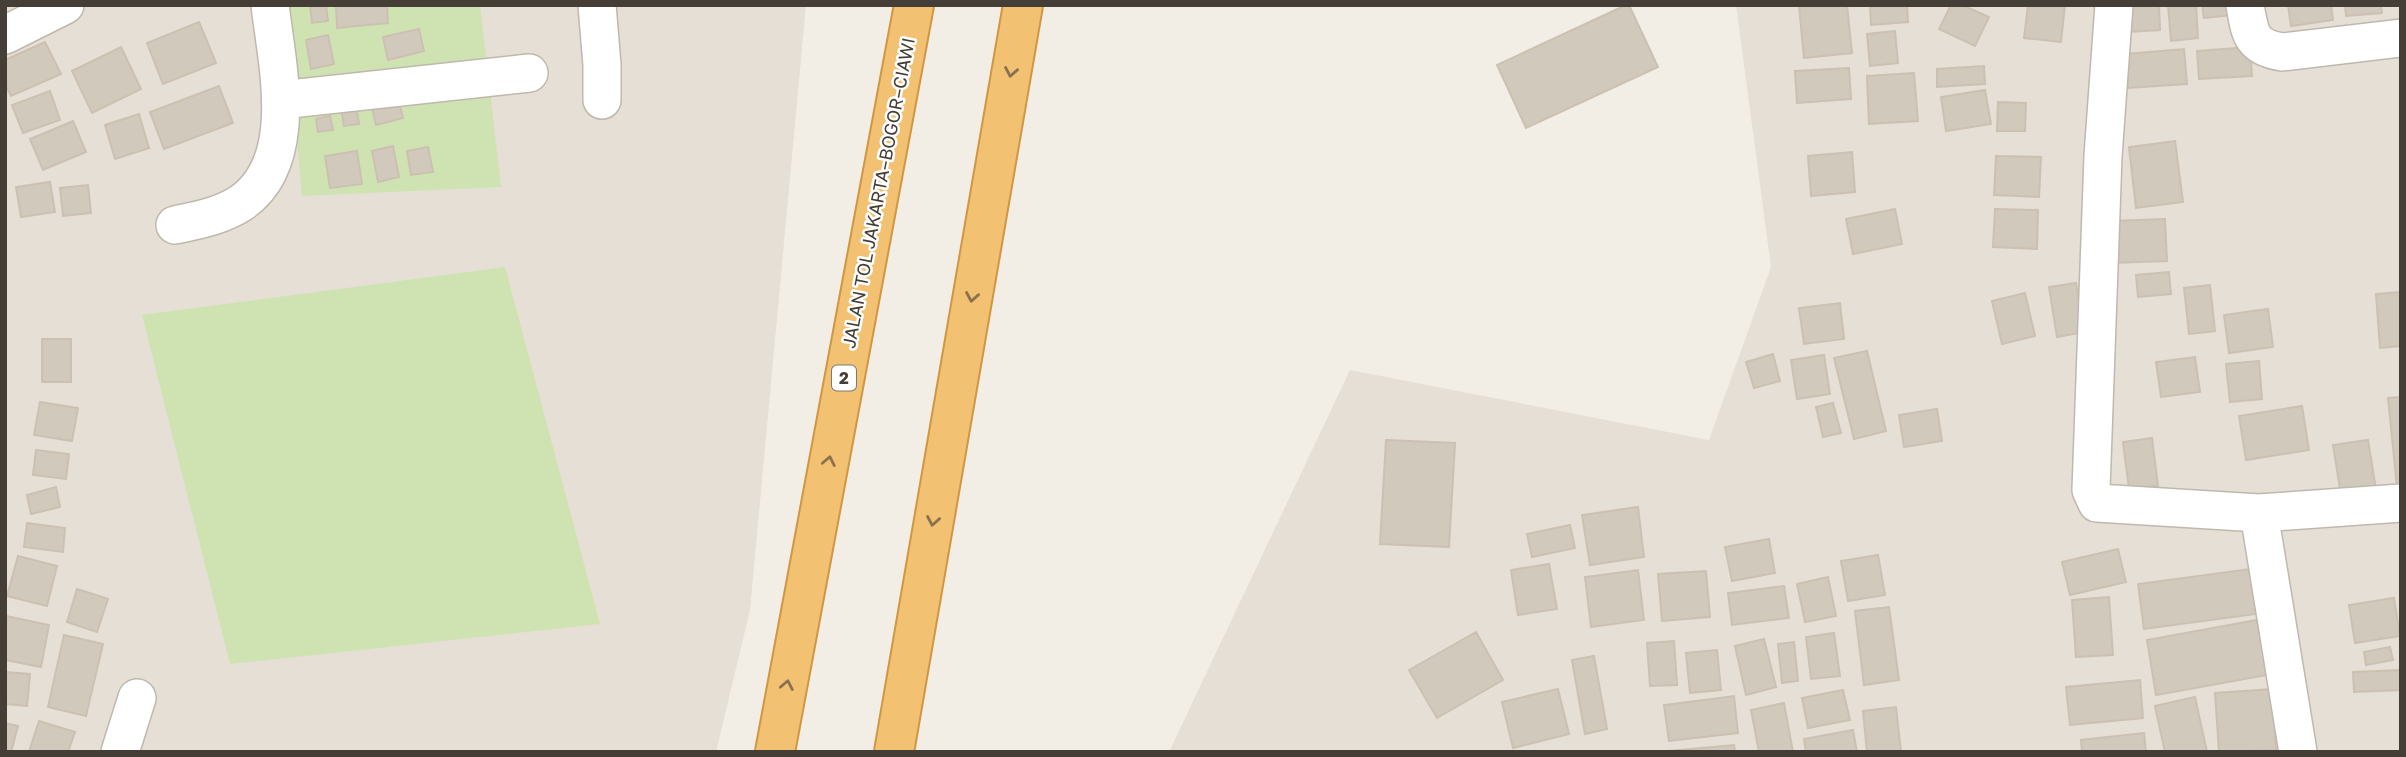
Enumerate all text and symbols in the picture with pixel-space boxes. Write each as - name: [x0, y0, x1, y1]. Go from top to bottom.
- street label: JALAN TOL JAKARTA–BOGOR–CIAWI: [837, 36, 919, 350]
- one-way arrow: [1004, 67, 1019, 78]
- one-way arrow: [965, 291, 980, 303]
- road number: 2: [832, 366, 856, 390]
- one-way arrow: [820, 455, 835, 467]
- one-way arrow: [927, 515, 942, 527]
- one-way arrow: [779, 679, 794, 691]

